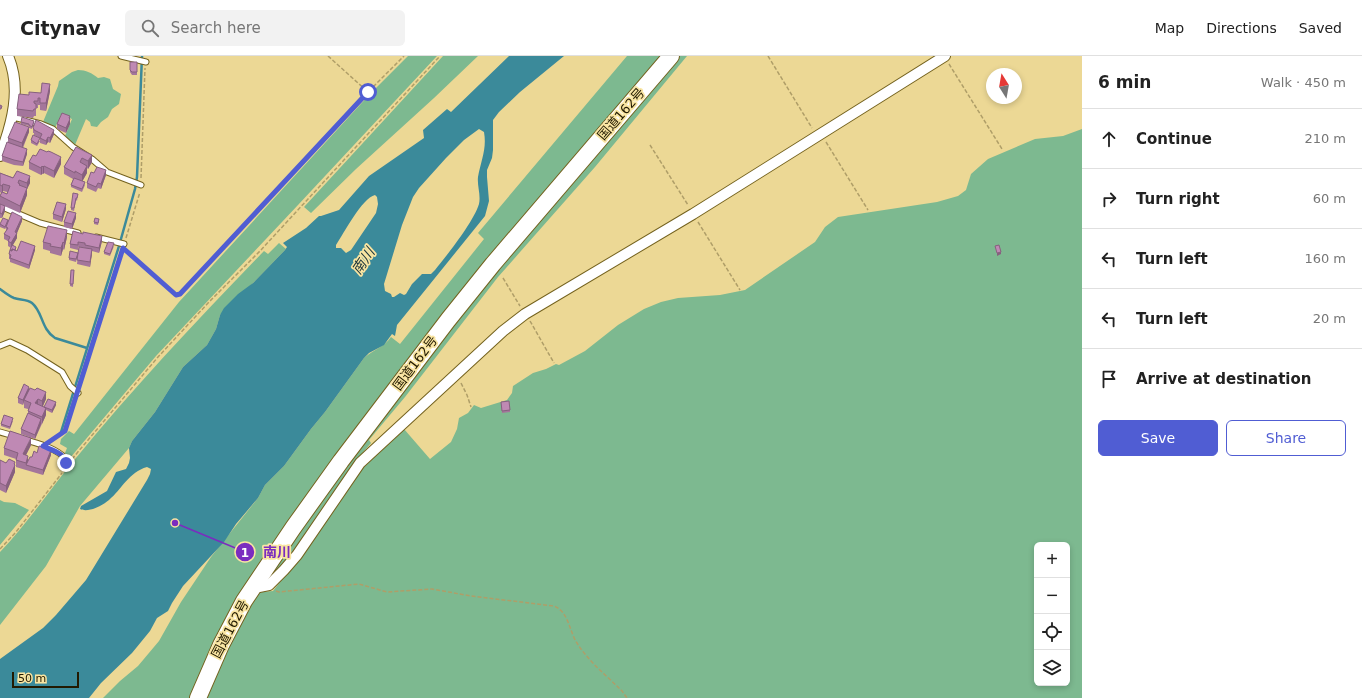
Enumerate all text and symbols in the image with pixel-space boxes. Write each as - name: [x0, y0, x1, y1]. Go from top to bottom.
- search box: [125, 10, 405, 46]
- text: Citynav: [20, 17, 101, 39]
- icon: search: [139, 17, 161, 39]
- text: Search here: [171, 19, 261, 37]
- text: Map: [1155, 20, 1184, 36]
- text: Directions: [1206, 20, 1277, 36]
- text: Saved: [1299, 20, 1342, 36]
- north arrow: [986, 68, 1022, 104]
- text: 6 min: [1098, 72, 1151, 92]
- text: Walk · 450 m: [1261, 75, 1346, 90]
- route start: [359, 83, 377, 101]
- street label: 国道162号: [594, 85, 648, 143]
- icon: ahead: [1098, 128, 1120, 150]
- text: Continue: [1136, 130, 1212, 148]
- text: 210 m: [1304, 131, 1346, 146]
- icon: right: [1098, 188, 1120, 210]
- text: Turn right: [1136, 190, 1220, 208]
- text: 60 m: [1313, 191, 1346, 206]
- water label: 南川: [349, 243, 379, 277]
- icon: left: [1098, 248, 1120, 270]
- text: Turn left: [1136, 250, 1208, 268]
- text: 160 m: [1304, 251, 1346, 266]
- icon: left: [1098, 308, 1120, 330]
- text: Turn left: [1136, 310, 1208, 328]
- text: 20 m: [1313, 311, 1346, 326]
- street label: 国道162号: [390, 333, 440, 393]
- icon: arrive: [1098, 368, 1120, 390]
- text: Arrive at destination: [1136, 370, 1311, 388]
- button: Save: [1098, 420, 1218, 456]
- button: Share: [1226, 420, 1346, 456]
- route end: [57, 454, 75, 472]
- callout: 南川: [235, 539, 299, 565]
- map controls: [1034, 542, 1070, 686]
- button: +: [1034, 542, 1070, 578]
- text: 南川: [263, 544, 291, 560]
- text: 1: [241, 546, 249, 560]
- button: −: [1034, 578, 1070, 614]
- street label: 国道162号: [208, 597, 252, 661]
- button: locate: [1034, 614, 1070, 650]
- button: layers: [1034, 650, 1070, 686]
- scale bar: [12, 670, 79, 689]
- text: 50 m: [18, 672, 46, 685]

